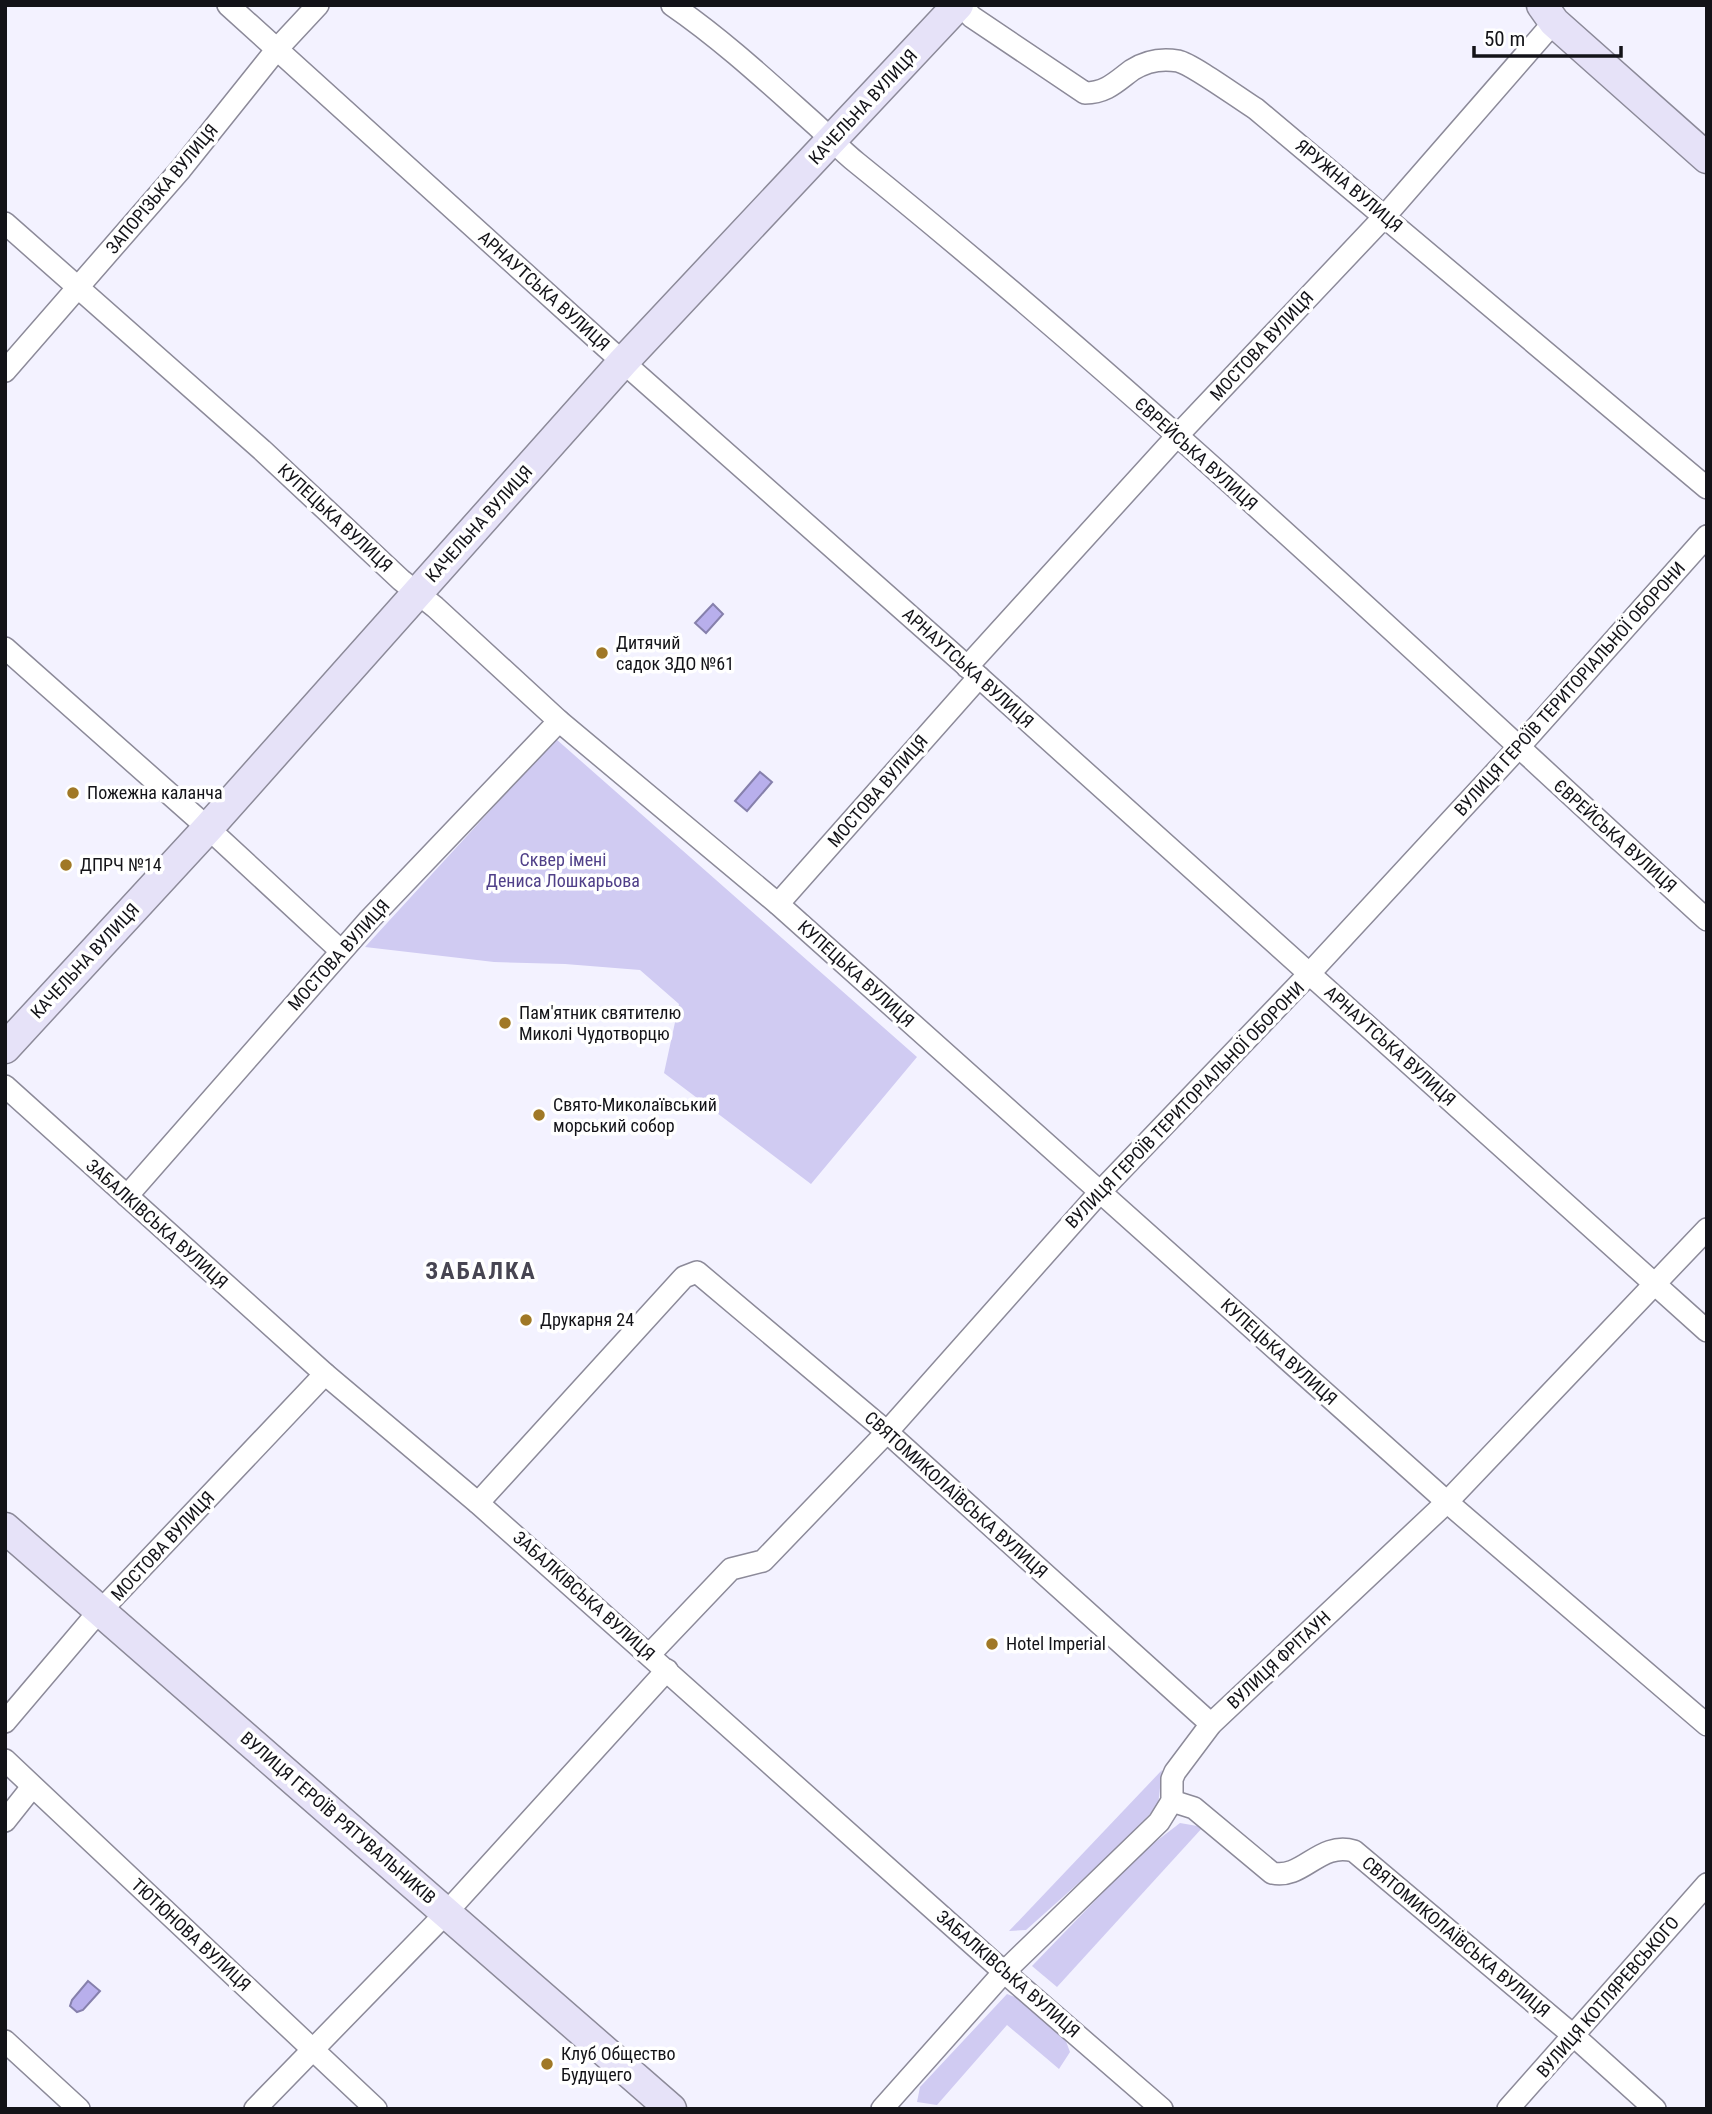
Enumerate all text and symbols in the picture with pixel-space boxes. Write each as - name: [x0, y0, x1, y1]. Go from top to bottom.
- scale bar: [1474, 14, 1621, 58]
- text: 50 m: [1484, 27, 1525, 51]
- street label: КАЧЕЛЬНА ВУЛИЦЯ: [804, 45, 921, 169]
- street label: ЗАПОРІЗЬКА ВУЛИЦЯ: [101, 120, 222, 258]
- street label: ЯРУЖНА ВУЛИЦЯ: [1292, 135, 1407, 236]
- street label: АРНАУТСЬКА ВУЛИЦЯ: [475, 226, 614, 355]
- street label: МОСТОВА ВУЛИЦЯ: [1206, 287, 1318, 405]
- street label: ЄВРЕЙСЬКА ВУЛИЦЯ: [1131, 393, 1262, 514]
- street label: КУПЕЦЬКА ВУЛИЦЯ: [274, 459, 397, 576]
- street label: КАЧЕЛЬНА ВУЛИЦЯ: [421, 461, 536, 586]
- street label: ВУЛИЦЯ ГЕРОЇВ ТЕРИТОРІАЛЬНОЇ ОБОРОНИ: [1450, 557, 1689, 820]
- street label: АРНАУТСЬКА ВУЛИЦЯ: [899, 603, 1038, 732]
- place label: Дитячий садок ЗДО №61: [616, 632, 734, 674]
- marker: Дитячий садок ЗДО №61: [594, 645, 610, 661]
- street label: МОСТОВА ВУЛИЦЯ: [823, 730, 932, 851]
- street label: ЄВРЕЙСЬКА ВУЛИЦЯ: [1550, 775, 1681, 896]
- place label: Пожежна каланча: [87, 782, 223, 803]
- marker: Пожежна каланча: [65, 785, 81, 801]
- park label: Сквер імені Дениса Лошкарьова: [486, 849, 640, 891]
- place label: ДПРЧ №14: [80, 854, 162, 875]
- marker: ДПРЧ №14: [58, 857, 74, 873]
- street label: МОСТОВА ВУЛИЦЯ: [283, 895, 394, 1014]
- street label: КАЧЕЛЬНА ВУЛИЦЯ: [26, 899, 143, 1023]
- street label: КУПЕЦЬКА ВУЛИЦЯ: [794, 916, 919, 1031]
- street label: ВУЛИЦЯ ГЕРОЇВ ТЕРИТОРІАЛЬНОЇ ОБОРОНИ: [1061, 977, 1308, 1232]
- street label: АРНАУТСЬКА ВУЛИЦЯ: [1321, 981, 1460, 1110]
- place label: Пам'ятник святителю Миколі Чудотворцю: [519, 1002, 681, 1044]
- marker: Пам'ятник святителю Миколі Чудотворцю: [497, 1015, 513, 1031]
- place label: Свято-Миколаївський морський собор: [553, 1094, 717, 1136]
- marker: Свято-Миколаївський морський собор: [531, 1107, 547, 1123]
- street label: ЗАБАЛКІВСЬКА ВУЛИЦЯ: [82, 1154, 232, 1293]
- district label: ЗАБАЛКА: [425, 1257, 537, 1285]
- street label: КУПЕЦЬКА ВУЛИЦЯ: [1217, 1294, 1342, 1409]
- place label: Друкарня 24: [540, 1309, 634, 1330]
- marker: Друкарня 24: [518, 1312, 534, 1328]
- street label: СВЯТОМИКОЛАЇВСЬКА ВУЛИЦЯ: [861, 1407, 1052, 1582]
- street label: МОСТОВА ВУЛИЦЯ: [107, 1487, 219, 1605]
- street label: ЗАБАЛКІВСЬКА ВУЛИЦЯ: [509, 1526, 659, 1665]
- street label: ВУЛИЦЯ ФРІТАУН: [1223, 1606, 1335, 1713]
- place label: Hotel Imperial: [1006, 1633, 1106, 1654]
- marker: Hotel Imperial: [984, 1636, 1000, 1652]
- street label: ВУЛИЦЯ ГЕРОЇВ РЯТУВАЛЬНИКІВ: [237, 1727, 440, 1908]
- street label: СВЯТОМИКОЛАЇВСЬКА ВУЛИЦЯ: [1358, 1852, 1554, 2021]
- street label: ТЮТЮНОВА ВУЛИЦЯ: [127, 1874, 255, 1995]
- street label: ЗАБАЛКІВСЬКА ВУЛИЦЯ: [932, 1906, 1084, 2042]
- street label: ВУЛИЦЯ КОТЛЯРЕВСЬКОГО: [1532, 1912, 1683, 2081]
- place label: Клуб Общество Будущего: [561, 2043, 676, 2085]
- marker: Клуб Общество Будущего: [539, 2056, 555, 2072]

